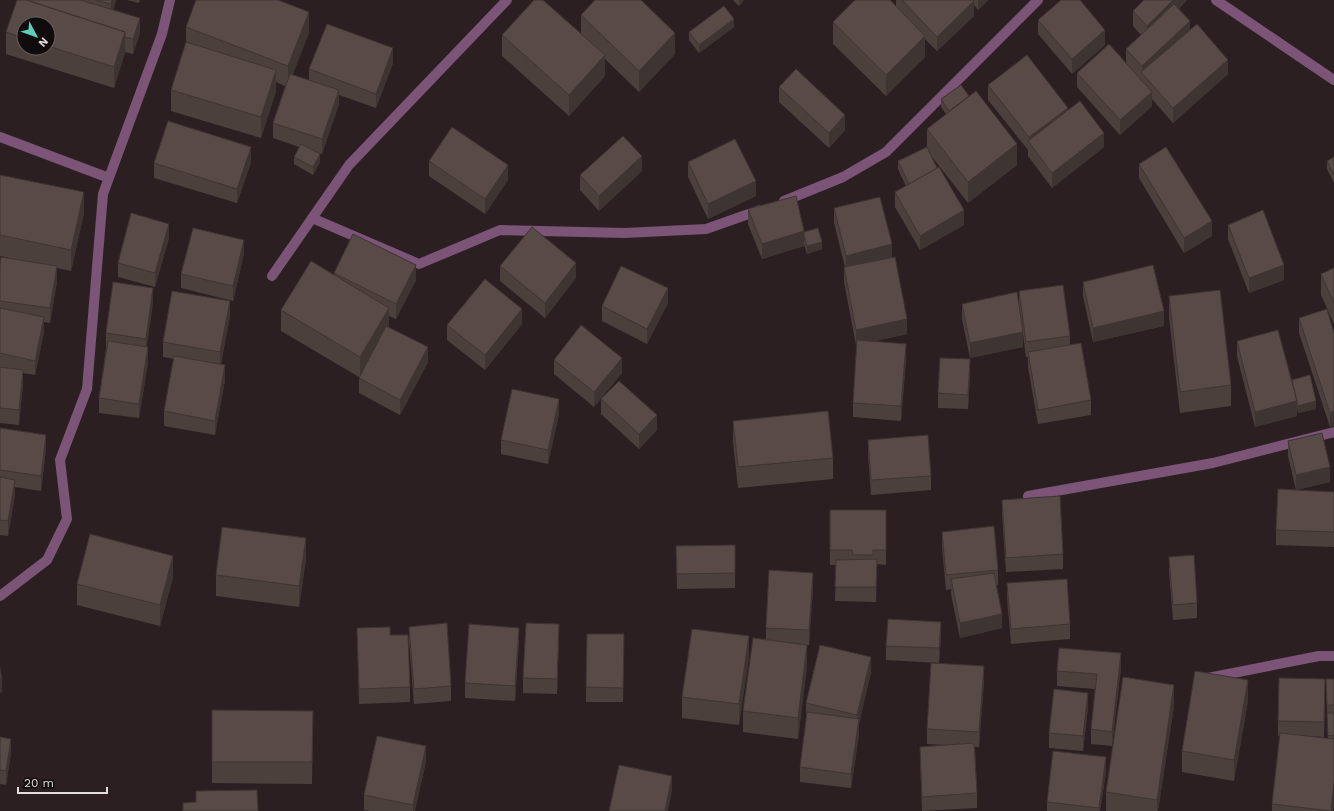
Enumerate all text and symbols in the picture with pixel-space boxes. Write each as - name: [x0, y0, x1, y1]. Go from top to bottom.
- north arrow: [16, 16, 56, 56]
- text: N: [36, 35, 51, 50]
- scale bar: [18, 769, 107, 795]
- text: 20 m: [24, 776, 54, 790]

